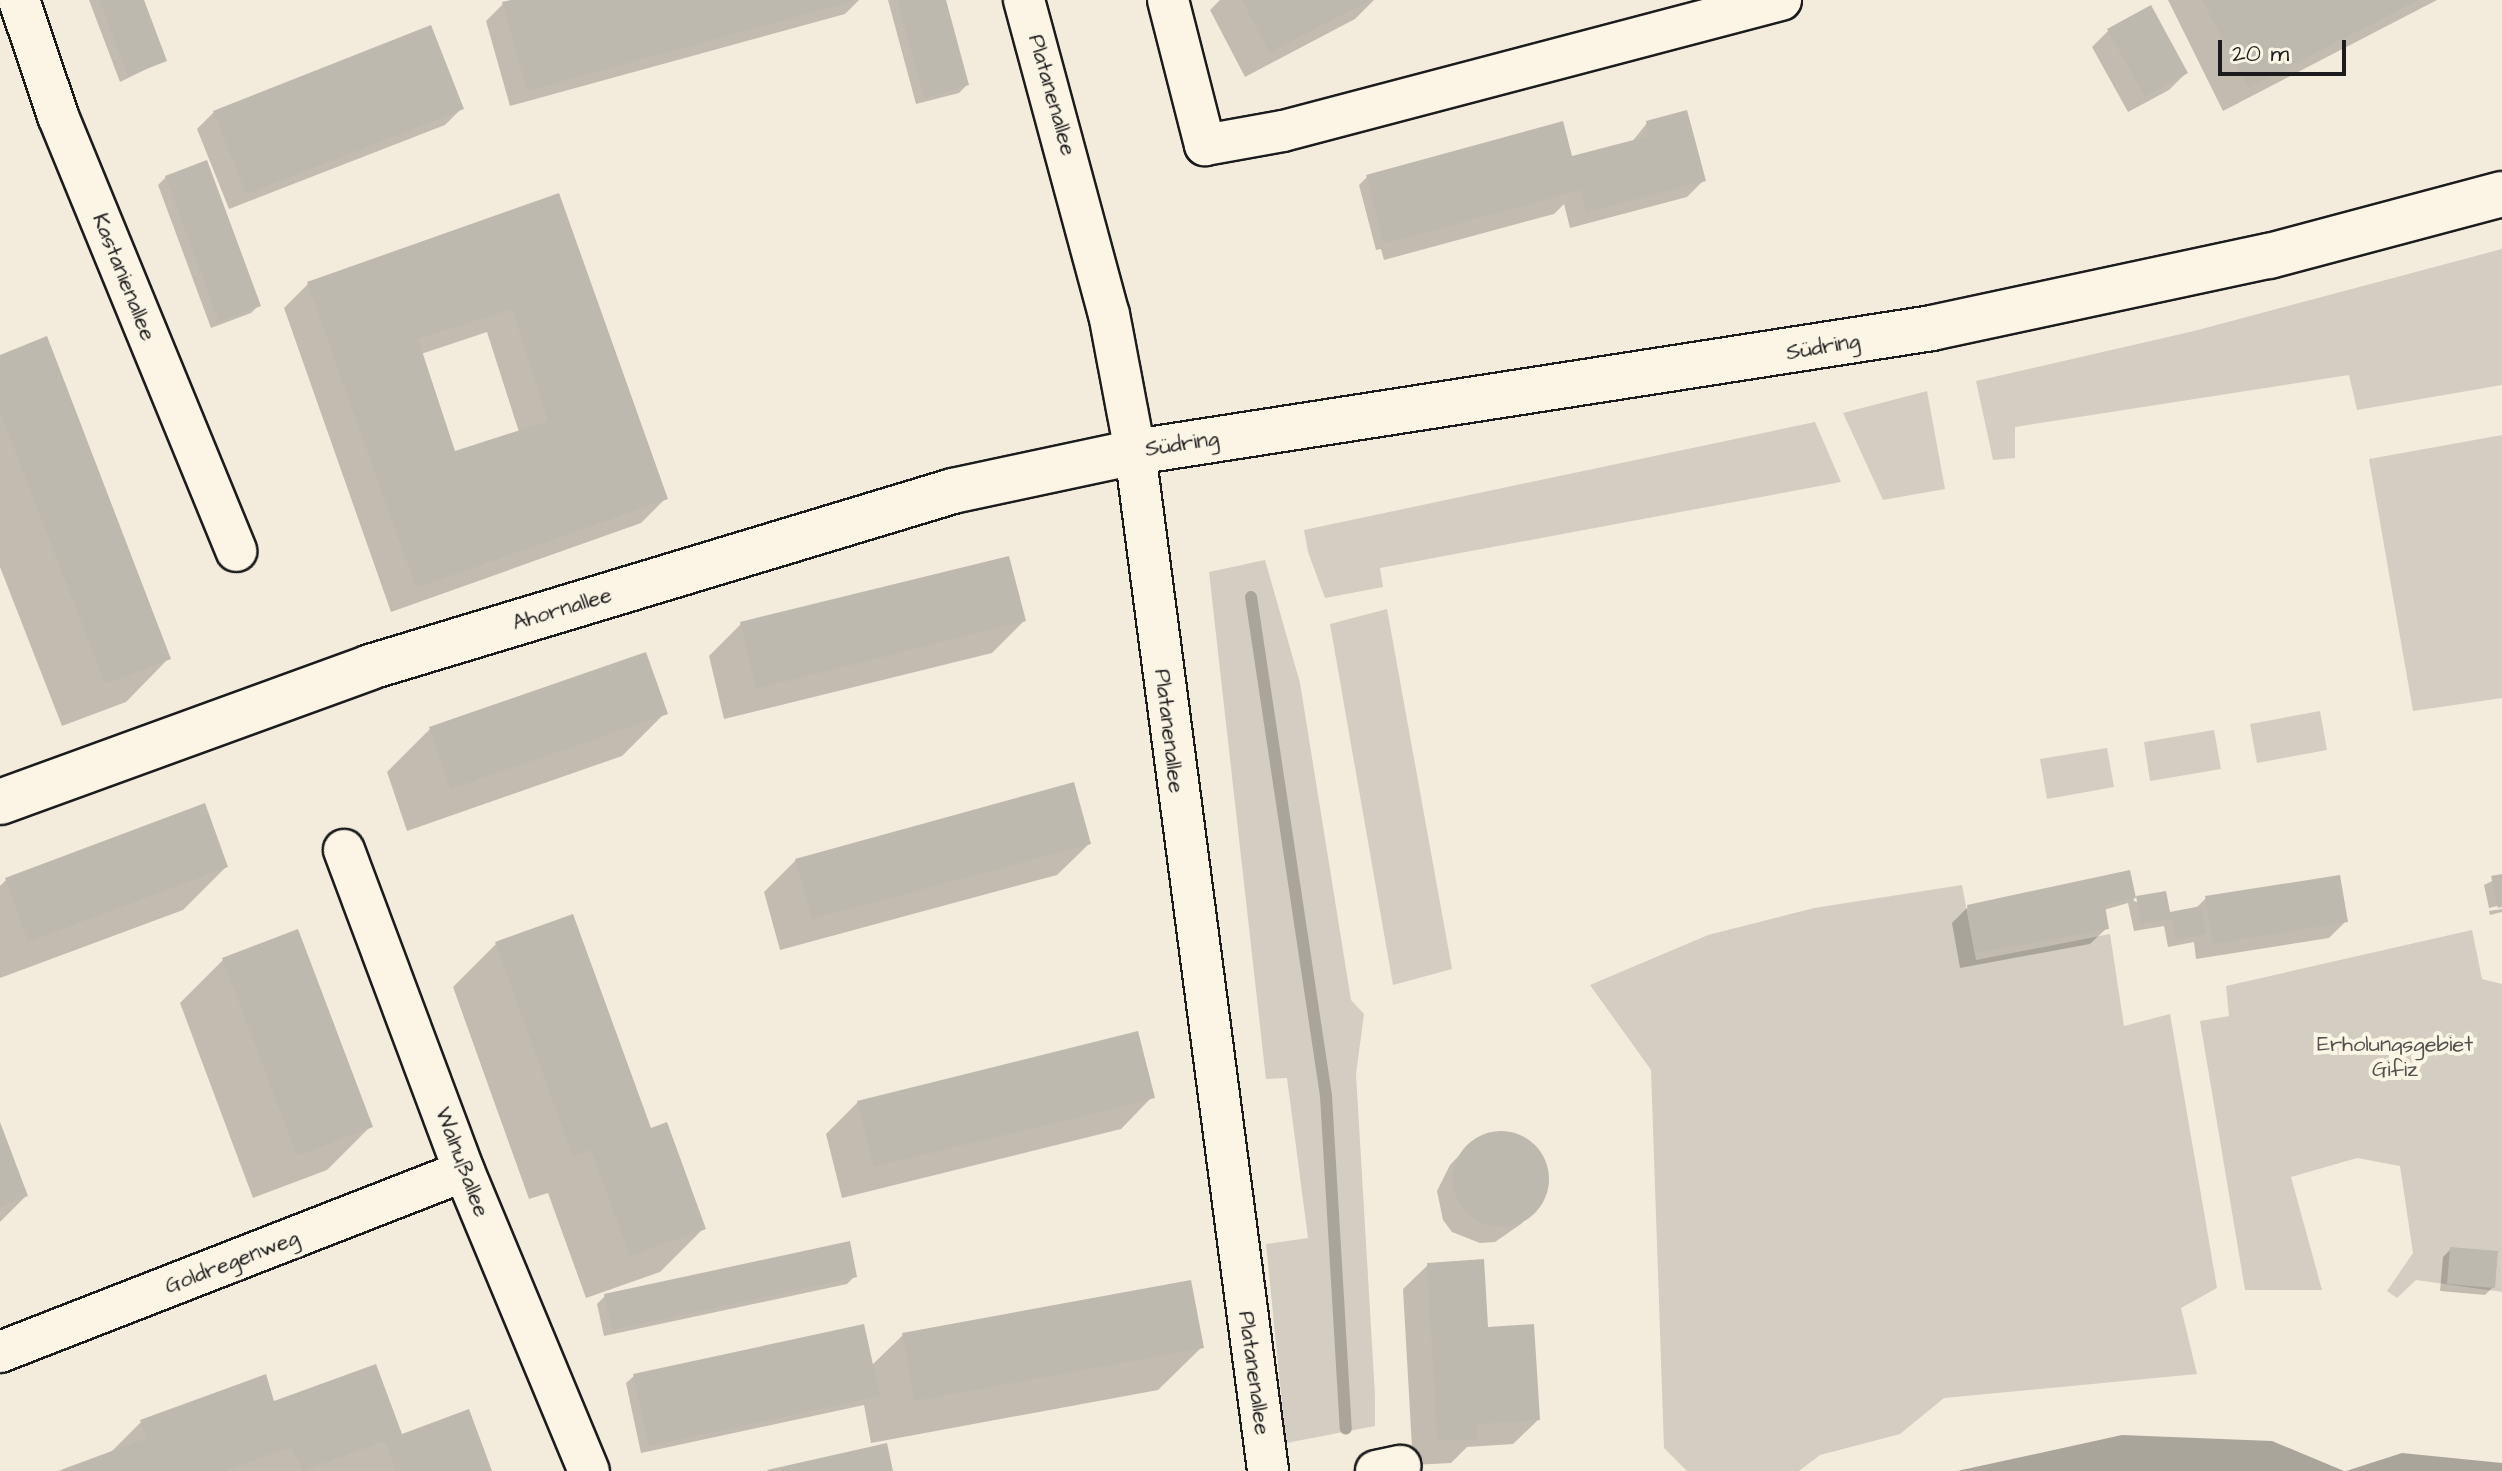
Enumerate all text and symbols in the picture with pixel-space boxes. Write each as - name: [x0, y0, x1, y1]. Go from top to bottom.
- scale bar: [2222, 24, 2350, 74]
- street label: Platanenallee: [1022, 31, 1082, 159]
- text: 20 m: [2232, 37, 2289, 71]
- street label: Kastanienallee: [87, 210, 161, 344]
- street label: Südring: [1784, 328, 1862, 366]
- street label: Südring: [1143, 425, 1221, 463]
- street label: Ahornallee: [509, 581, 615, 637]
- street label: Platanenallee: [1148, 668, 1190, 794]
- park label: Erholungsgebiet Gifiz: [2317, 1031, 2473, 1082]
- street label: Walnußallee: [429, 1104, 495, 1220]
- street label: Goldregenweg: [161, 1224, 303, 1300]
- street label: Platanenallee: [1232, 1309, 1276, 1437]

